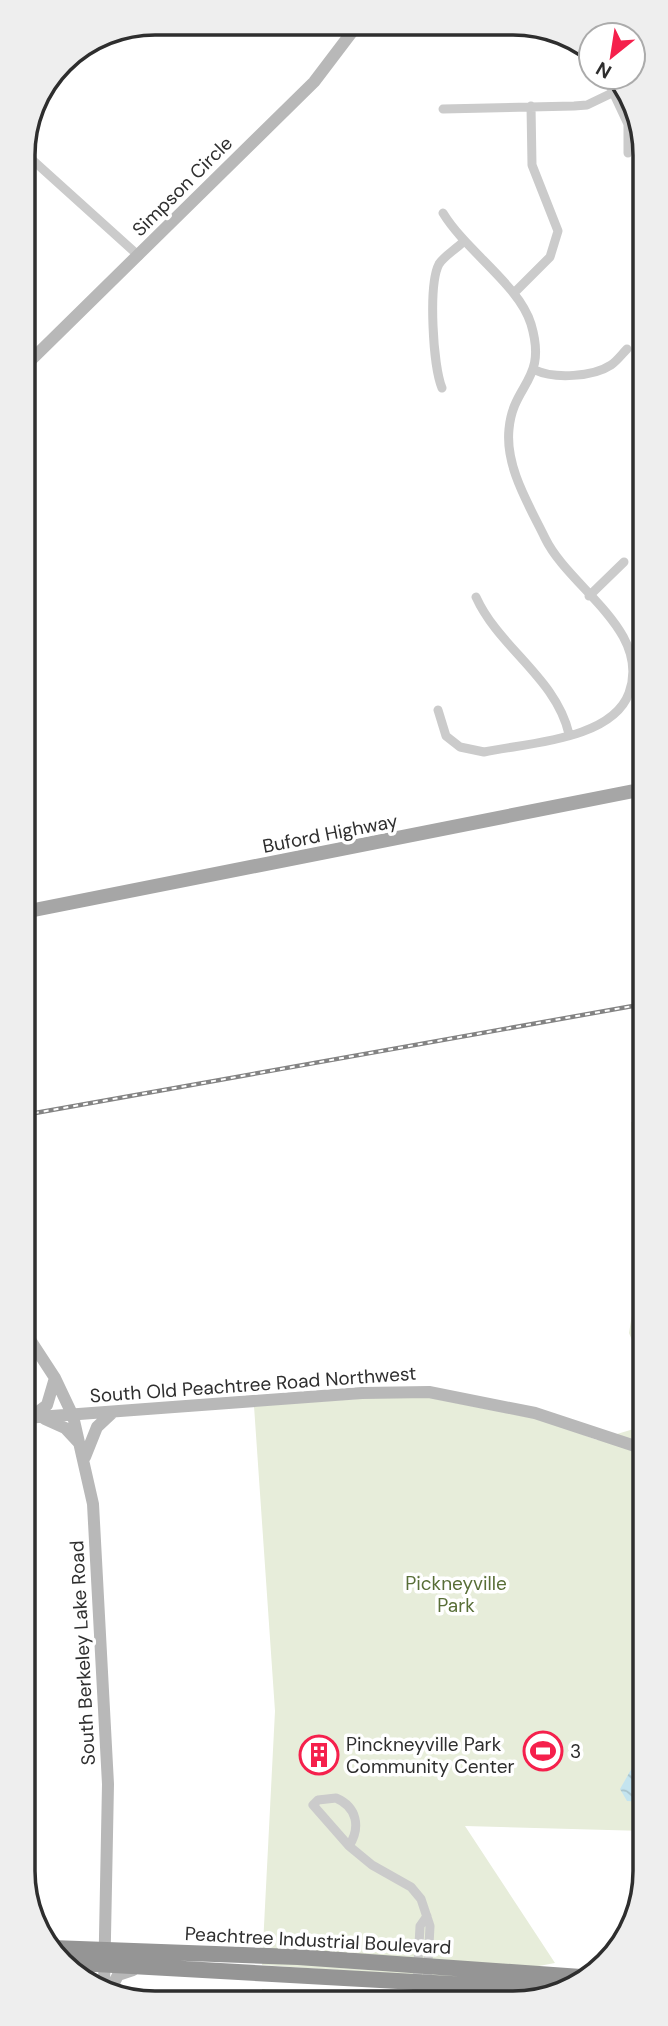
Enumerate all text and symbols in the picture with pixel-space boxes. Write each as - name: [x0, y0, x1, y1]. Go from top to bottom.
- north arrow: [577, 21, 647, 91]
- text: N: [591, 56, 616, 85]
- street label: Simpson Circle: [127, 131, 238, 242]
- street label: Buford Highway: [260, 808, 400, 859]
- street label: South Old Peachtree Road Northwest: [89, 1361, 417, 1408]
- street label: South Berkeley Lake Road: [64, 1540, 101, 1766]
- park label: Pickneyville Park: [405, 1571, 507, 1618]
- sports icon: 3: [522, 1730, 564, 1772]
- place label: Pinckneyville Park Community Center: [346, 1732, 515, 1779]
- building icon: Pinckneyville Park Community Center: [298, 1734, 340, 1776]
- place label: 3: [570, 1739, 581, 1764]
- street label: Peachtree Industrial Boulevard: [184, 1921, 452, 1960]

